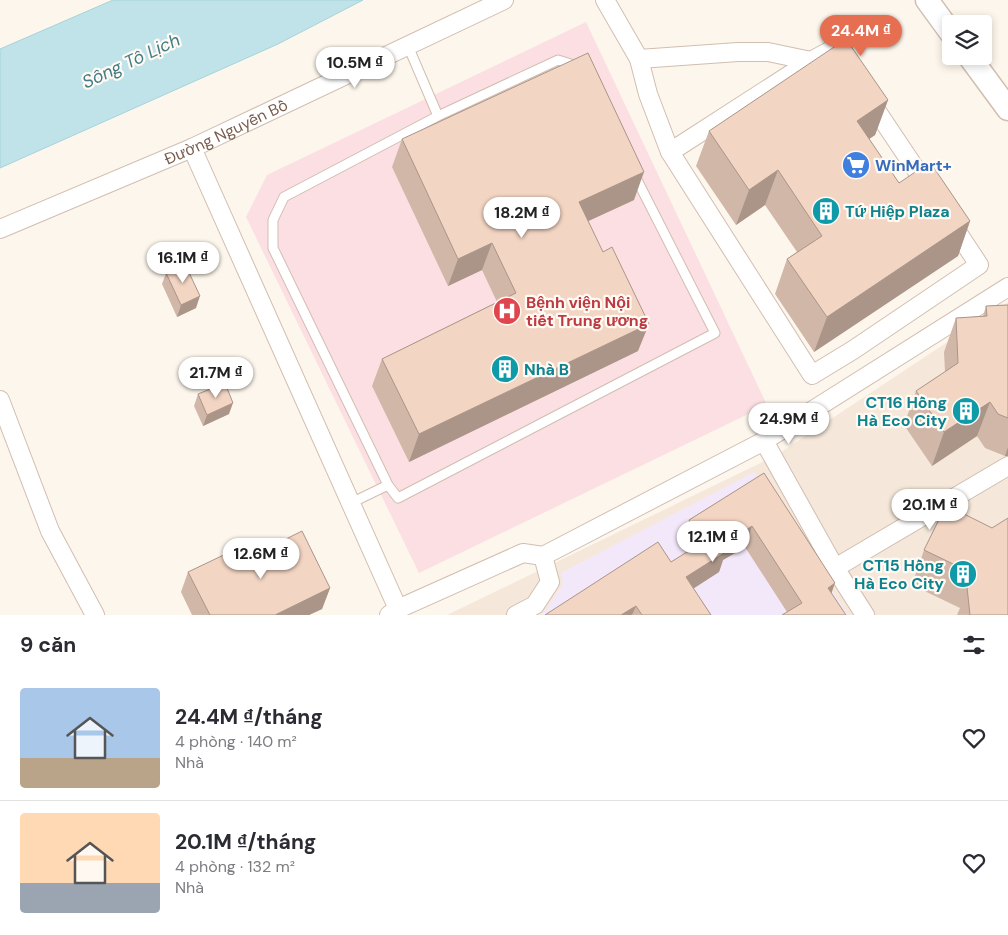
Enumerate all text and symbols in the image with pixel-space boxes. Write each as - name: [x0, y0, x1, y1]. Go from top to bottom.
- pin: 24.4M ₫: [815, 15, 907, 57]
- map controls: [942, 15, 992, 65]
- button: layers: [942, 15, 992, 65]
- text: 24.4M ₫: [831, 20, 891, 41]
- water label: Sông Tô Lịch: [78, 28, 184, 94]
- pin: 10.5M ₫: [309, 46, 401, 89]
- text: 10.5M ₫: [327, 52, 383, 73]
- street label: Đường Nguyễn Bồ: [161, 94, 291, 170]
- supermarket icon: WinMart+: [841, 150, 871, 180]
- place label: WinMart+: [875, 155, 952, 176]
- pin: 18.2M ₫: [476, 196, 568, 239]
- building icon: Tứ Hiệp Plaza: [811, 196, 841, 226]
- place label: Tứ Hiệp Plaza: [845, 201, 950, 222]
- text: 18.2M ₫: [494, 202, 550, 223]
- pin: 16.1M ₫: [137, 242, 229, 284]
- text: 16.1M ₫: [158, 247, 208, 268]
- place label: Bệnh viện Nội tiết Trung ương: [526, 292, 648, 331]
- hospital icon: Bệnh viện Nội tiết Trung ương: [492, 296, 522, 326]
- building icon: Nhà B: [490, 354, 520, 384]
- pin: 21.7M ₫: [170, 356, 262, 399]
- place label: Nhà B: [524, 359, 569, 380]
- text: 21.7M ₫: [189, 362, 243, 383]
- place label: CT16 Hồng Hà Eco City: [857, 392, 947, 431]
- building icon: CT16 Hồng Hà Eco City: [951, 396, 981, 426]
- pin: 24.9M ₫: [743, 402, 835, 445]
- text: 24.9M ₫: [759, 408, 819, 429]
- pin: 20.1M ₫: [884, 488, 976, 531]
- text: 20.1M ₫: [902, 494, 958, 515]
- pin: 12.1M ₫: [667, 520, 759, 563]
- text: 12.1M ₫: [688, 526, 738, 547]
- pin: 12.6M ₫: [215, 538, 307, 580]
- text: 12.6M ₫: [234, 543, 288, 564]
- place label: CT15 Hồng Hà Eco City: [854, 555, 944, 594]
- building icon: CT15 Hồng Hà Eco City: [948, 559, 978, 589]
- text: 9 căn: [20, 631, 76, 659]
- icon: filters: [960, 631, 988, 659]
- text: 24.4M ₫/tháng: [175, 703, 323, 731]
- icon: home: [60, 708, 120, 768]
- icon: heart: [960, 724, 988, 752]
- text: 4 phòng · 140 m²: [175, 731, 297, 752]
- text: Nhà: [175, 752, 204, 773]
- text: 20.1M ₫/tháng: [175, 828, 316, 856]
- icon: home: [60, 833, 120, 893]
- icon: heart: [960, 849, 988, 877]
- text: 4 phòng · 132 m²: [175, 856, 295, 877]
- text: Nhà: [175, 877, 204, 898]

